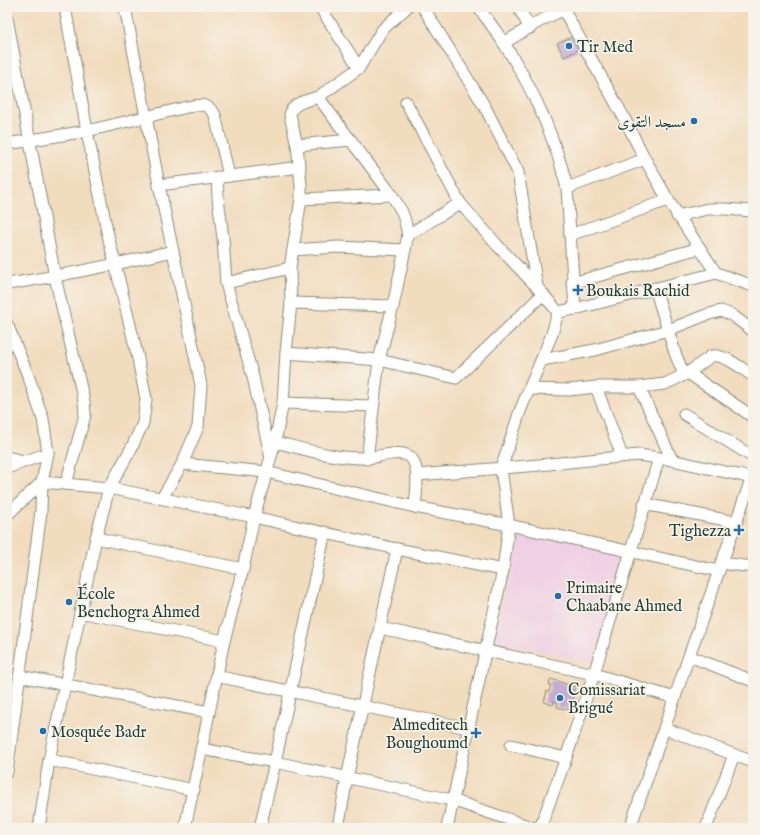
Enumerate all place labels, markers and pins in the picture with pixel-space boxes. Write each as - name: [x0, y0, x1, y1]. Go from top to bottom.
- place label: Tir Med: [577, 38, 634, 58]
- marker: Tir Med: [564, 41, 574, 51]
- place label: مسجد التقوى: [617, 113, 686, 133]
- marker: مسجد التقوى: [689, 116, 699, 126]
- place label: Boukais Rachid: [586, 282, 690, 302]
- marker: Boukais Rachid: [573, 285, 583, 295]
- place label: Tighezza: [669, 522, 731, 542]
- marker: Tighezza: [734, 525, 744, 535]
- place label: Primaire Chaabane Ahmed: [566, 579, 683, 617]
- place label: École Benchogra Ahmed: [77, 583, 200, 623]
- marker: Primaire Chaabane Ahmed: [553, 591, 563, 601]
- marker: École Benchogra Ahmed: [64, 597, 74, 607]
- place label: Comissariat Brigué: [568, 681, 646, 719]
- marker: Comissariat Brigué: [555, 693, 565, 703]
- place label: Almeditech Boughoumd: [386, 716, 468, 754]
- place label: Mosquée Badr: [51, 723, 147, 743]
- marker: Mosquée Badr: [38, 726, 48, 736]
- marker: Almeditech Boughoumd: [471, 728, 481, 738]

